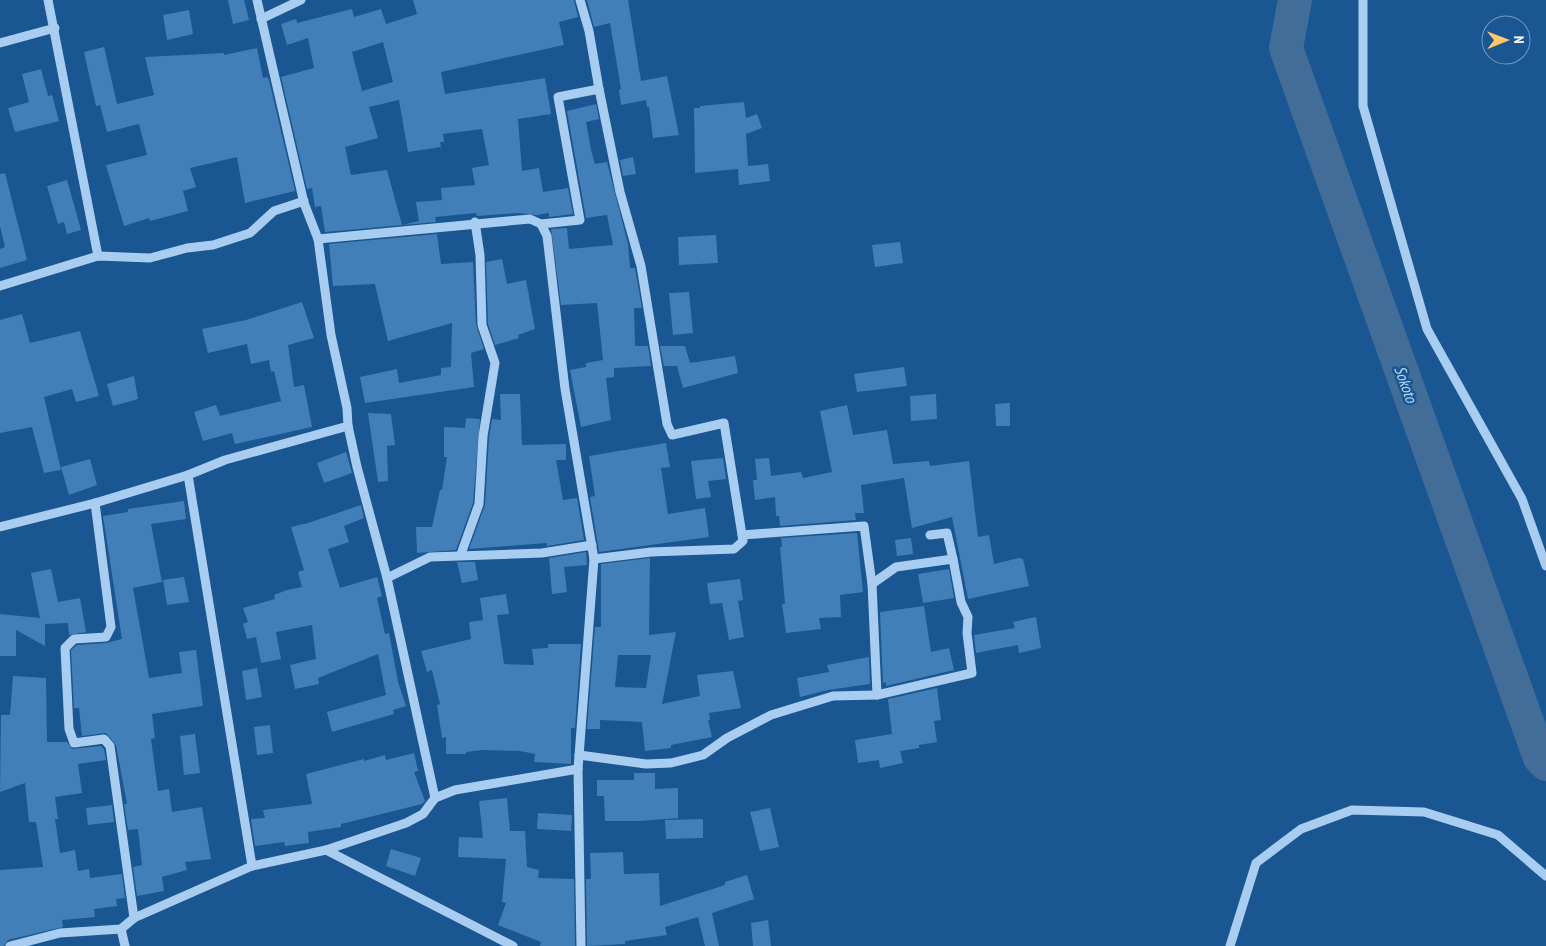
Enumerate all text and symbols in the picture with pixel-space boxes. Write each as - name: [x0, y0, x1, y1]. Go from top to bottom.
- north arrow: [1481, 15, 1531, 65]
- text: N: [1510, 36, 1528, 44]
- water label: Sokoto: [1390, 363, 1422, 406]

